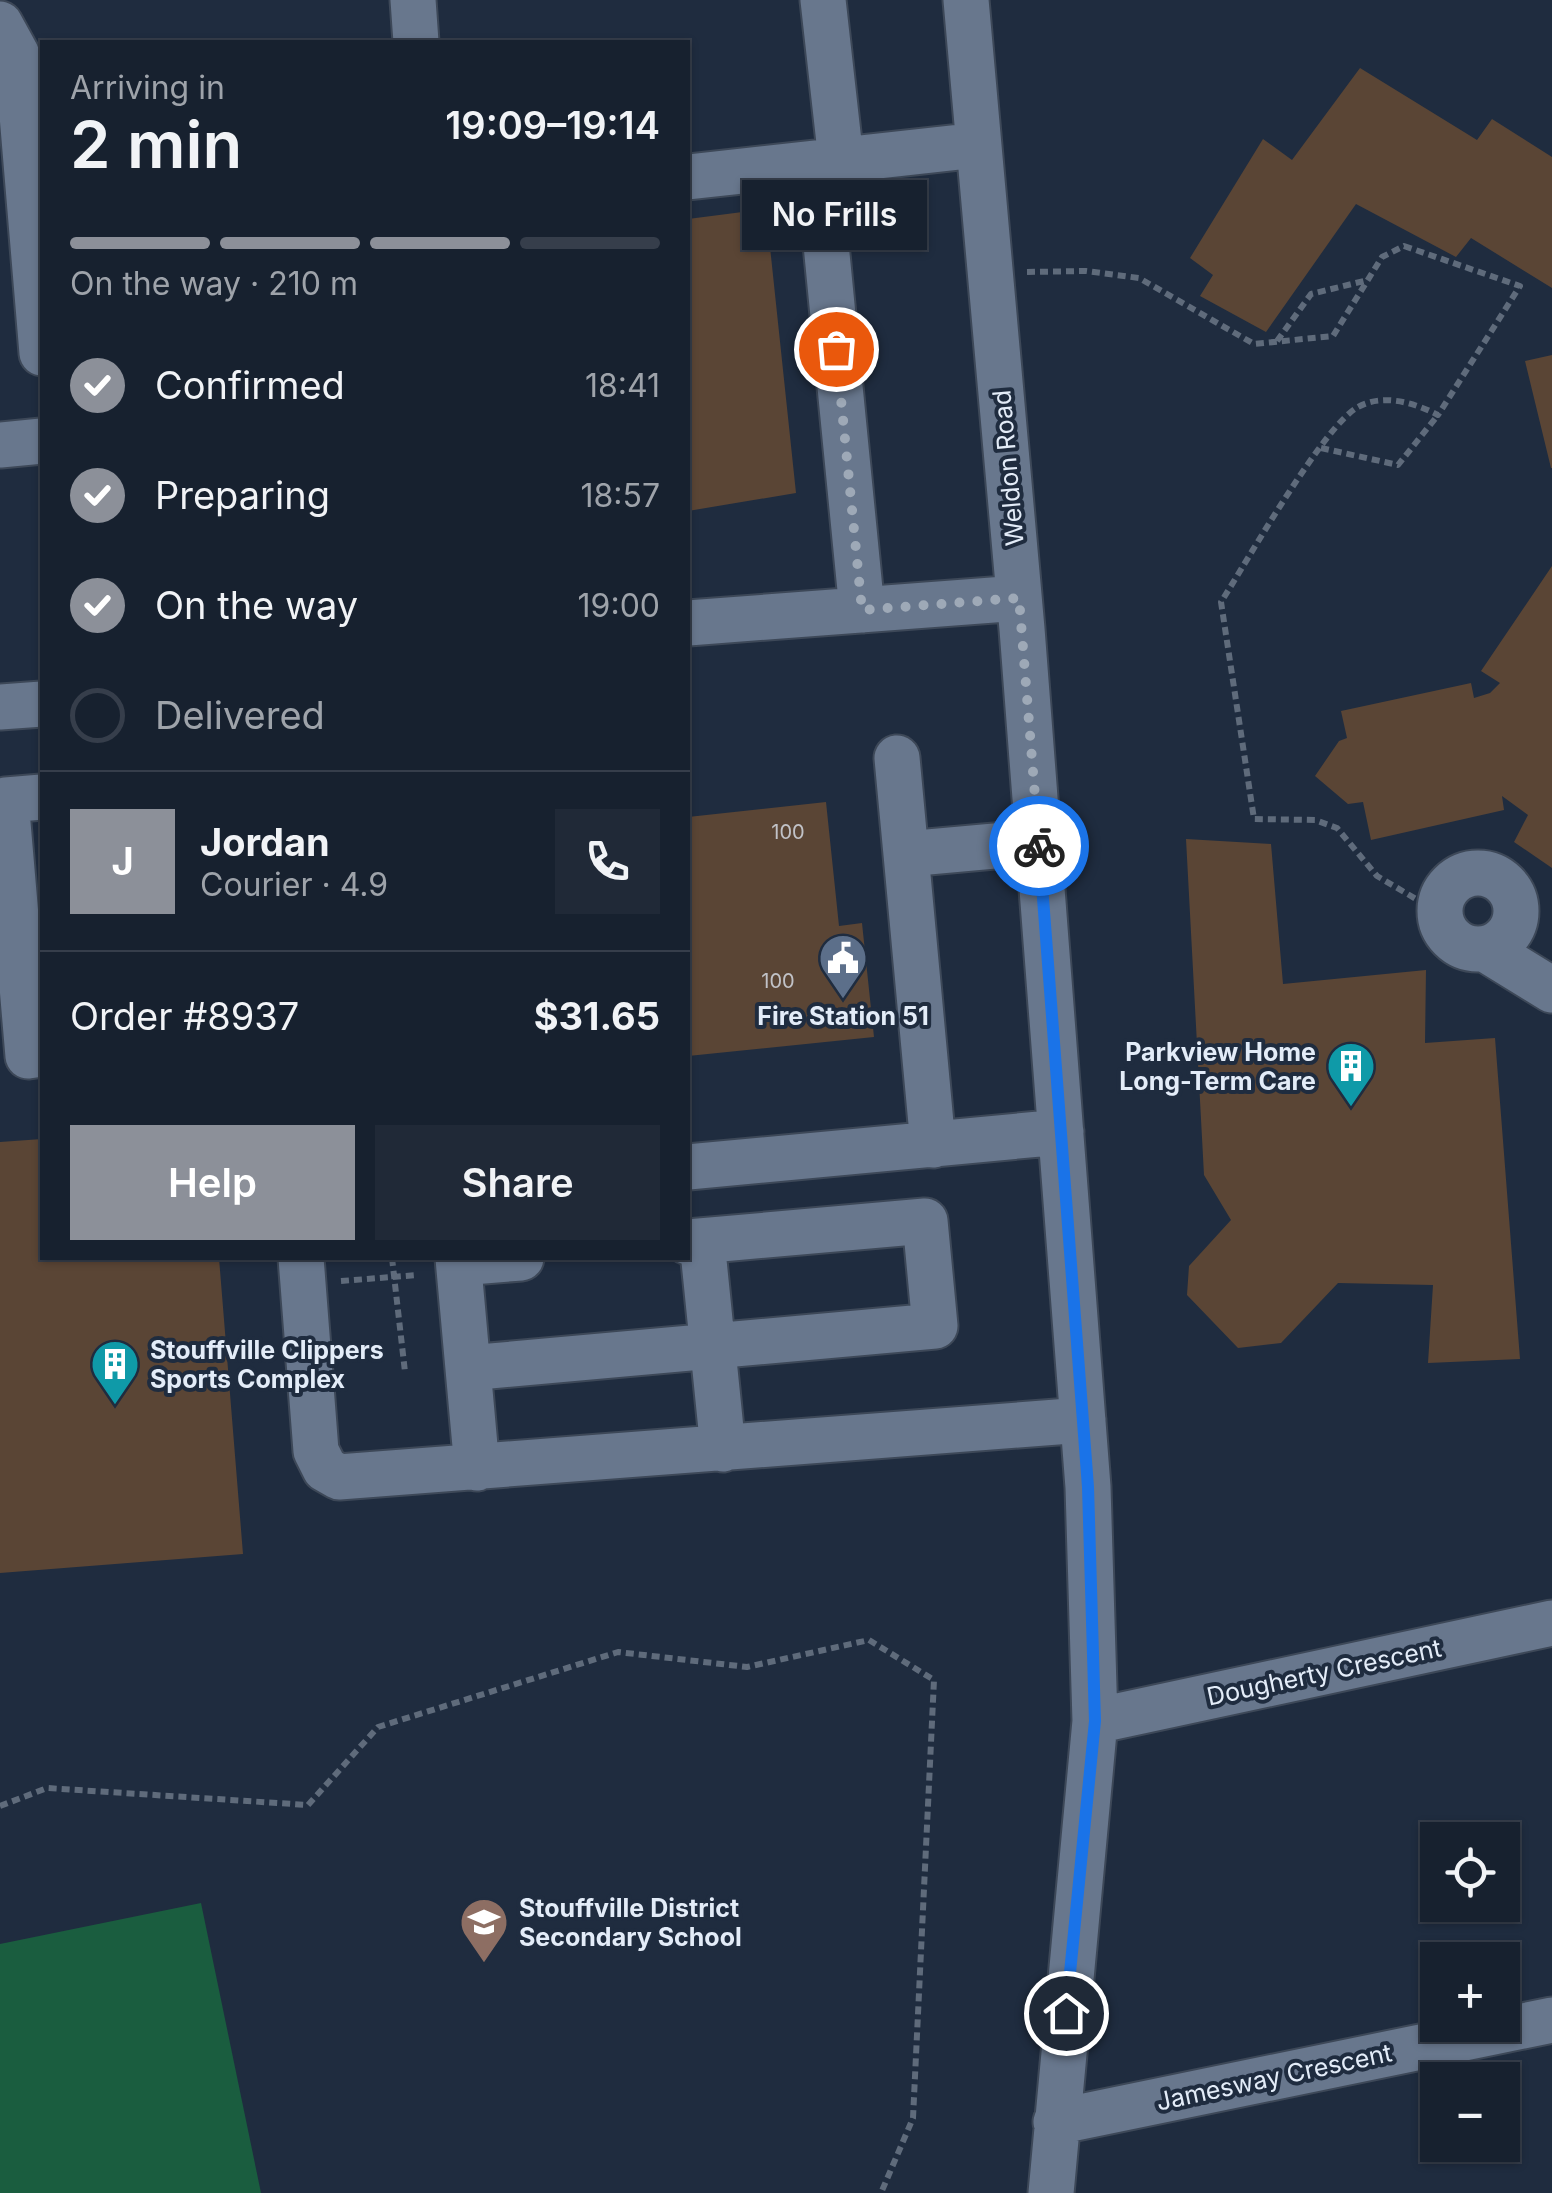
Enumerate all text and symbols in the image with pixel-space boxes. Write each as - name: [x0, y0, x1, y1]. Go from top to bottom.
- text: Arriving in: [70, 68, 225, 107]
- text: 19:09–19:14: [445, 102, 660, 148]
- text: 2 min: [70, 105, 242, 184]
- callout: No Frills: [744, 179, 928, 249]
- text: No Frills: [772, 195, 897, 234]
- text: On the way · 210 m: [70, 264, 358, 303]
- pin: [794, 307, 879, 392]
- icon: bag: [809, 322, 864, 377]
- icon: check: [70, 358, 125, 413]
- text: Confirmed: [155, 362, 345, 408]
- text: 18:41: [585, 366, 660, 405]
- street label: Weldon Road: [986, 389, 1030, 547]
- icon: check: [70, 468, 125, 523]
- text: Preparing: [155, 472, 330, 518]
- text: 18:57: [580, 476, 660, 515]
- icon: check: [70, 578, 125, 633]
- text: On the way: [155, 582, 358, 628]
- text: 19:00: [578, 586, 660, 625]
- text: Delivered: [155, 692, 325, 738]
- courier: [989, 796, 1089, 896]
- button: phone: [555, 809, 660, 914]
- text: Jordan: [200, 819, 330, 865]
- icon: bike: [1012, 819, 1067, 874]
- house number: 100: [771, 820, 805, 844]
- text: J: [111, 838, 134, 884]
- text: Courier · 4.9: [200, 865, 388, 904]
- public building icon: Fire Station 51: [817, 932, 869, 1000]
- house number: 100: [761, 969, 795, 993]
- text: Order #8937: [70, 993, 299, 1039]
- text: $31.65: [534, 993, 660, 1039]
- place label: Fire Station 51: [757, 1001, 929, 1031]
- place label: Parkview Home Long-Term Care: [1119, 1037, 1316, 1096]
- building icon: Parkview Home Long-Term Care: [1325, 1040, 1377, 1108]
- button: Help: [70, 1125, 355, 1240]
- button: Share: [375, 1125, 660, 1240]
- place label: Stouffville Clippers Sports Complex: [150, 1335, 384, 1394]
- building icon: Stouffville Clippers Sports Complex: [89, 1338, 141, 1406]
- street label: Dougherty Crescent: [1204, 1632, 1444, 1712]
- map controls: [1420, 1822, 1520, 2162]
- button: locate: [1420, 1822, 1520, 1922]
- place label: Stouffville District Secondary School: [519, 1893, 742, 1952]
- school or university icon: Stouffville District Secondary School: [458, 1896, 510, 1964]
- button: +: [1420, 1942, 1520, 2042]
- pin: [1024, 1971, 1109, 2056]
- icon: home: [1039, 1986, 1094, 2041]
- street label: Jamesway Crescent: [1153, 2037, 1395, 2117]
- button: −: [1420, 2062, 1520, 2162]

